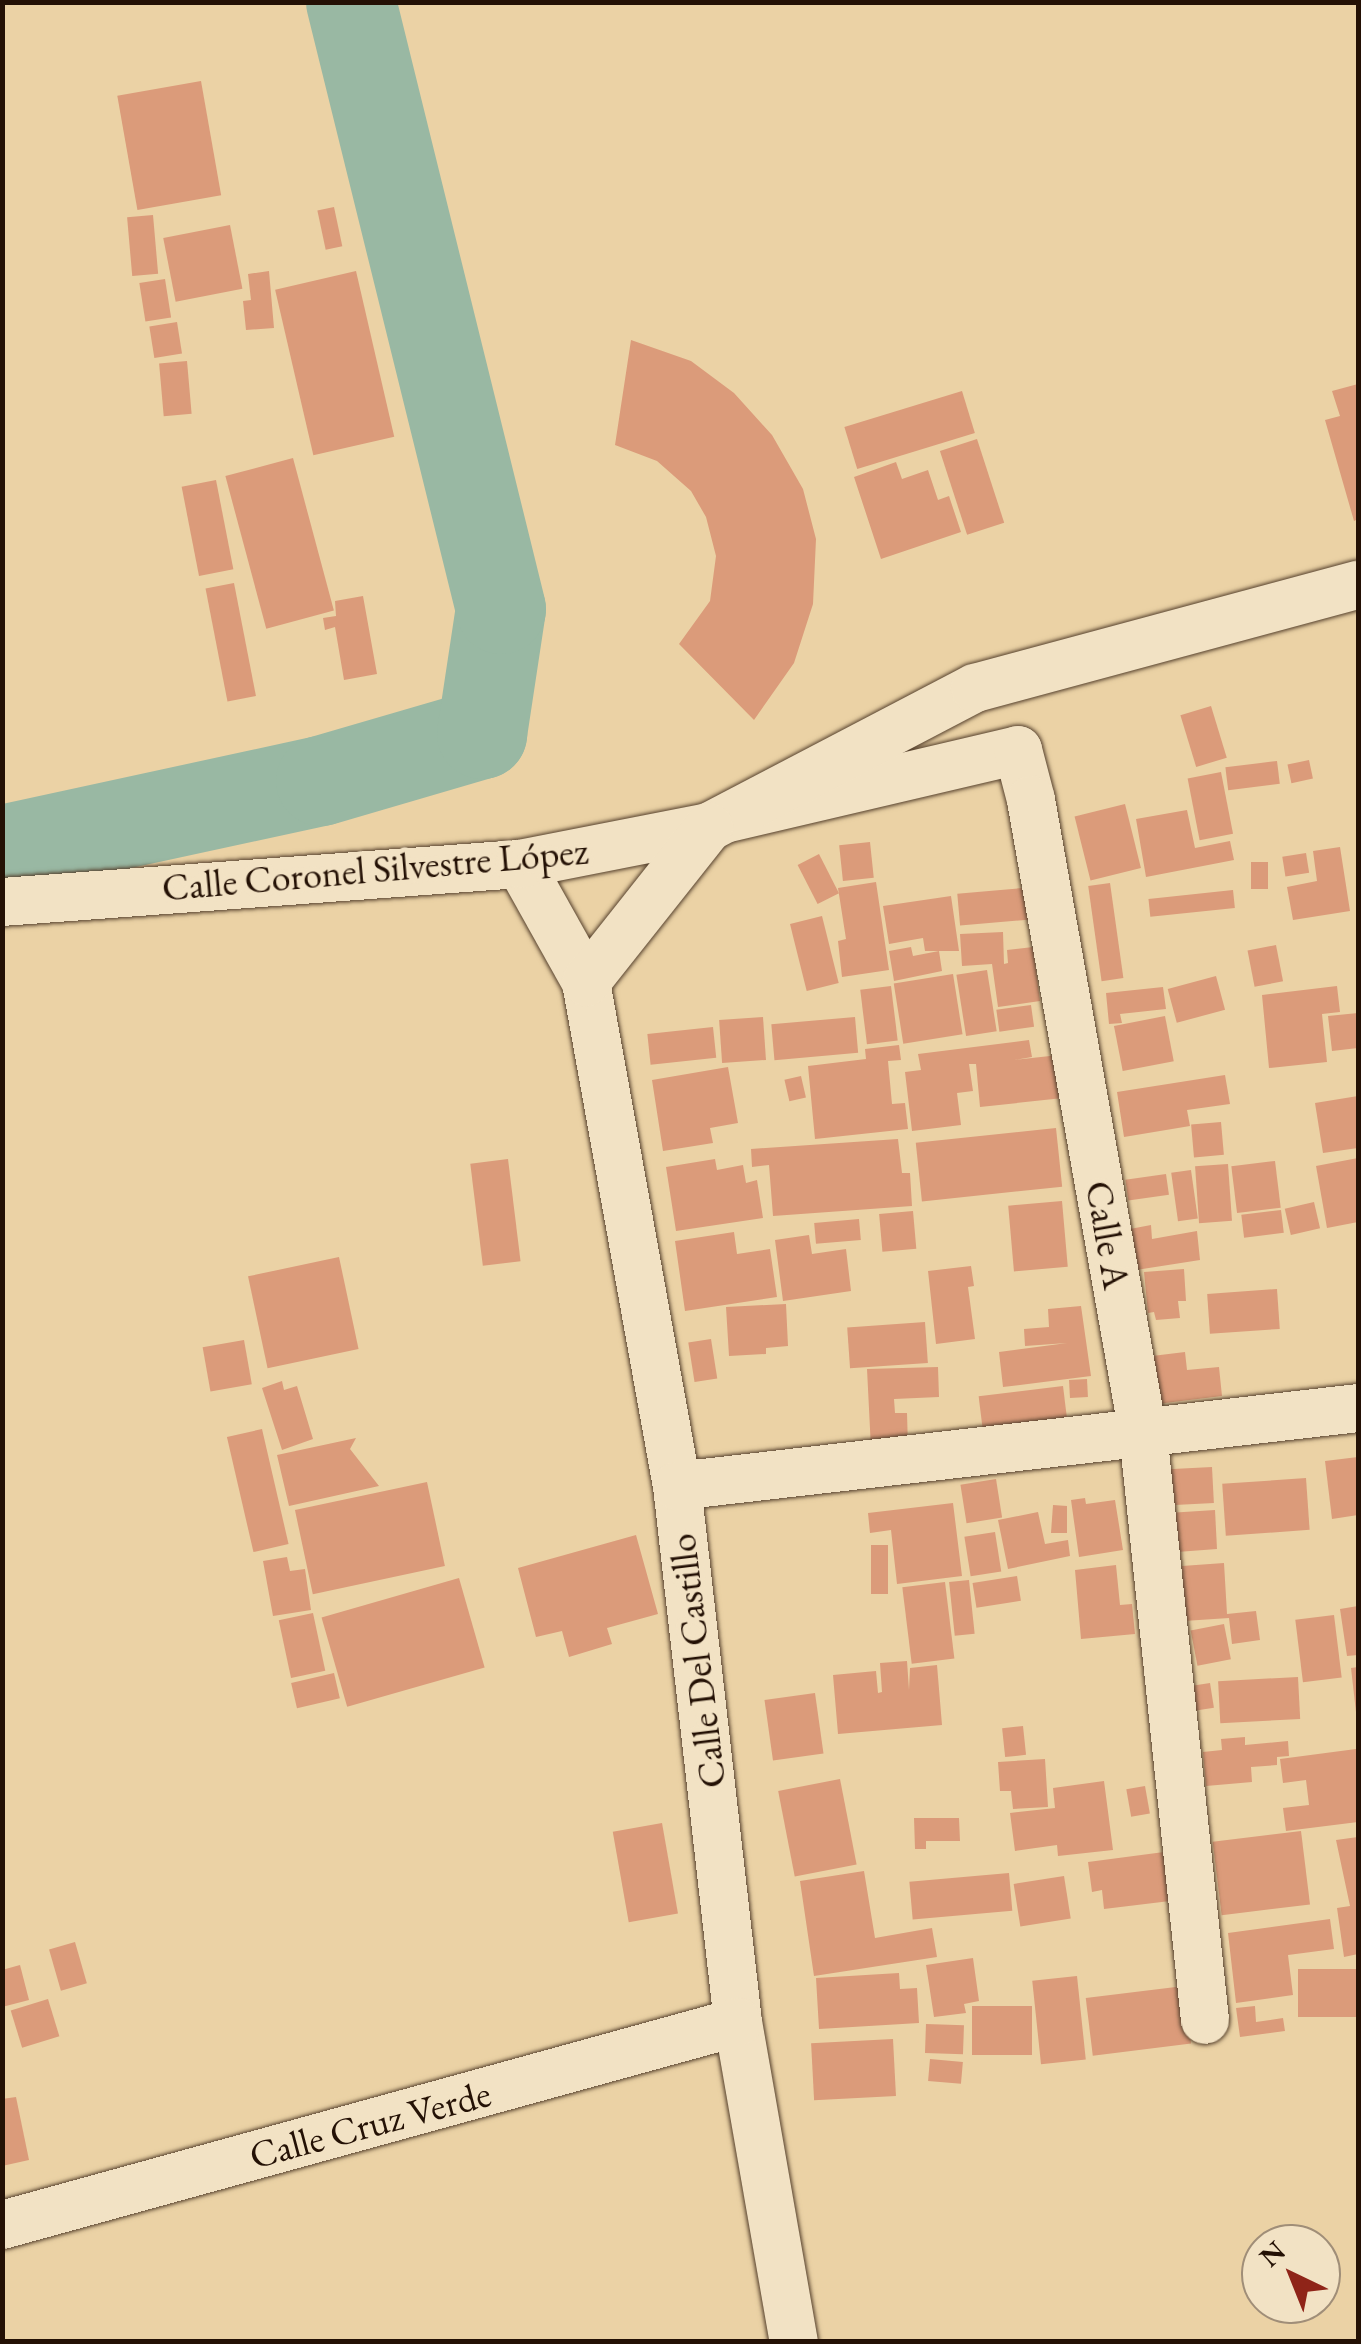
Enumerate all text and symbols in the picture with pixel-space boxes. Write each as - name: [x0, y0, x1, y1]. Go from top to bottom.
- street label: Calle Coronel Silvestre López: [160, 828, 590, 910]
- street label: Calle A: [1076, 1177, 1140, 1293]
- street label: Calle Del Castillo: [659, 1531, 735, 1791]
- street label: Calle Cruz Verde: [244, 2070, 496, 2178]
- north arrow: [1241, 2224, 1341, 2324]
- text: N: [1251, 2233, 1292, 2274]

